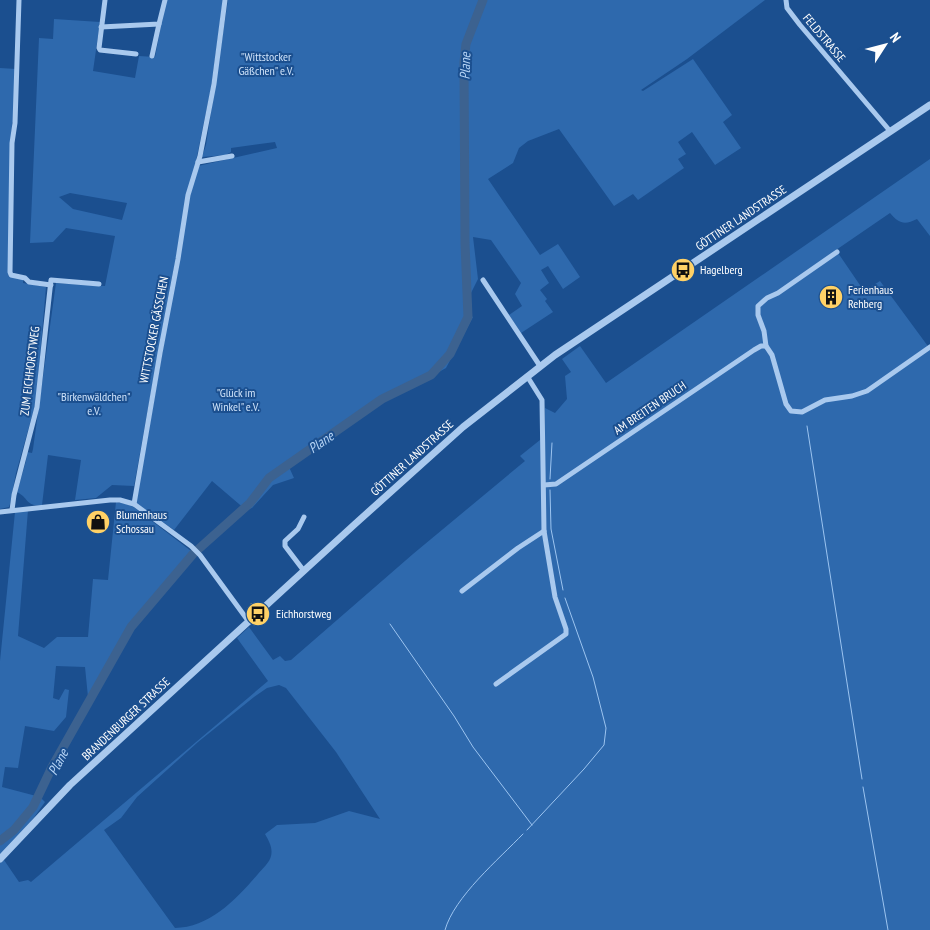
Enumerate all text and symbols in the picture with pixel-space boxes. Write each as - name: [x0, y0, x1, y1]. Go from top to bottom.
- street label: FELDSTRASSE: [800, 10, 849, 65]
- north arrow: [860, 20, 910, 70]
- text: N: [886, 29, 905, 46]
- park label: "Wittstocker Gäßchen" e.V.: [238, 49, 294, 78]
- water label: Plane: [456, 51, 475, 80]
- street label: GÖTTINER LANDSTRASSE: [692, 182, 789, 254]
- bus stop icon: Hagelberg: [670, 257, 696, 283]
- place label: Hagelberg: [700, 262, 743, 277]
- street label: WITTSTOCKER GÄSSCHEN: [136, 275, 171, 385]
- place label: Ferienhaus Rehberg: [848, 282, 893, 311]
- building icon: Ferienhaus Rehberg: [818, 284, 844, 310]
- street label: ZUM EICHHORSTWEG: [17, 325, 42, 416]
- street label: AM BREITEN BRUCH: [611, 378, 689, 437]
- park label: "Glück im Winkel" e.V.: [212, 385, 260, 414]
- park label: "Birkenwäldchen" e.V.: [58, 389, 130, 418]
- street label: GÖTTINER LANDSTRASSE: [367, 416, 456, 499]
- water label: Plane: [305, 426, 338, 457]
- place label: Blumenhaus Schossau: [116, 507, 167, 536]
- shop icon: Blumenhaus Schossau: [85, 509, 111, 535]
- bus stop icon: Eichhorstweg: [245, 601, 271, 627]
- place label: Eichhorstweg: [276, 606, 331, 621]
- street label: BRANDENBURGER STRASSE: [79, 674, 173, 763]
- water label: Plane: [44, 745, 73, 778]

